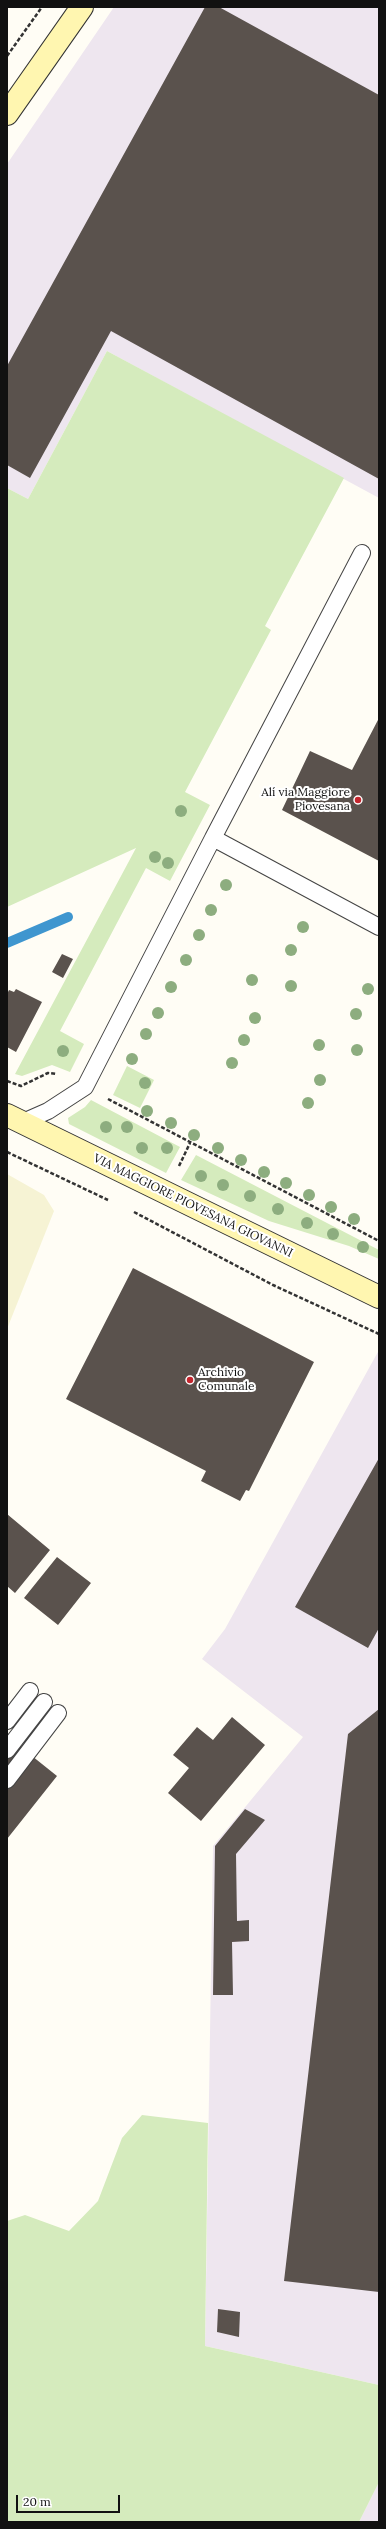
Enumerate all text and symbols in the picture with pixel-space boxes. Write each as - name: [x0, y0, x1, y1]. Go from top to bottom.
- place label: Alí via Maggiore Piovesana: [261, 786, 350, 814]
- marker: Alí via Maggiore Piovesana: [353, 795, 363, 805]
- street label: VIA MAGGIORE PIOVESANA GIOVANNI: [91, 1151, 295, 1261]
- place label: Archivio Comunale: [198, 1366, 255, 1394]
- marker: Archivio Comunale: [185, 1375, 195, 1385]
- scale bar: [18, 2487, 122, 2513]
- text: 20 m: [23, 2494, 51, 2509]

